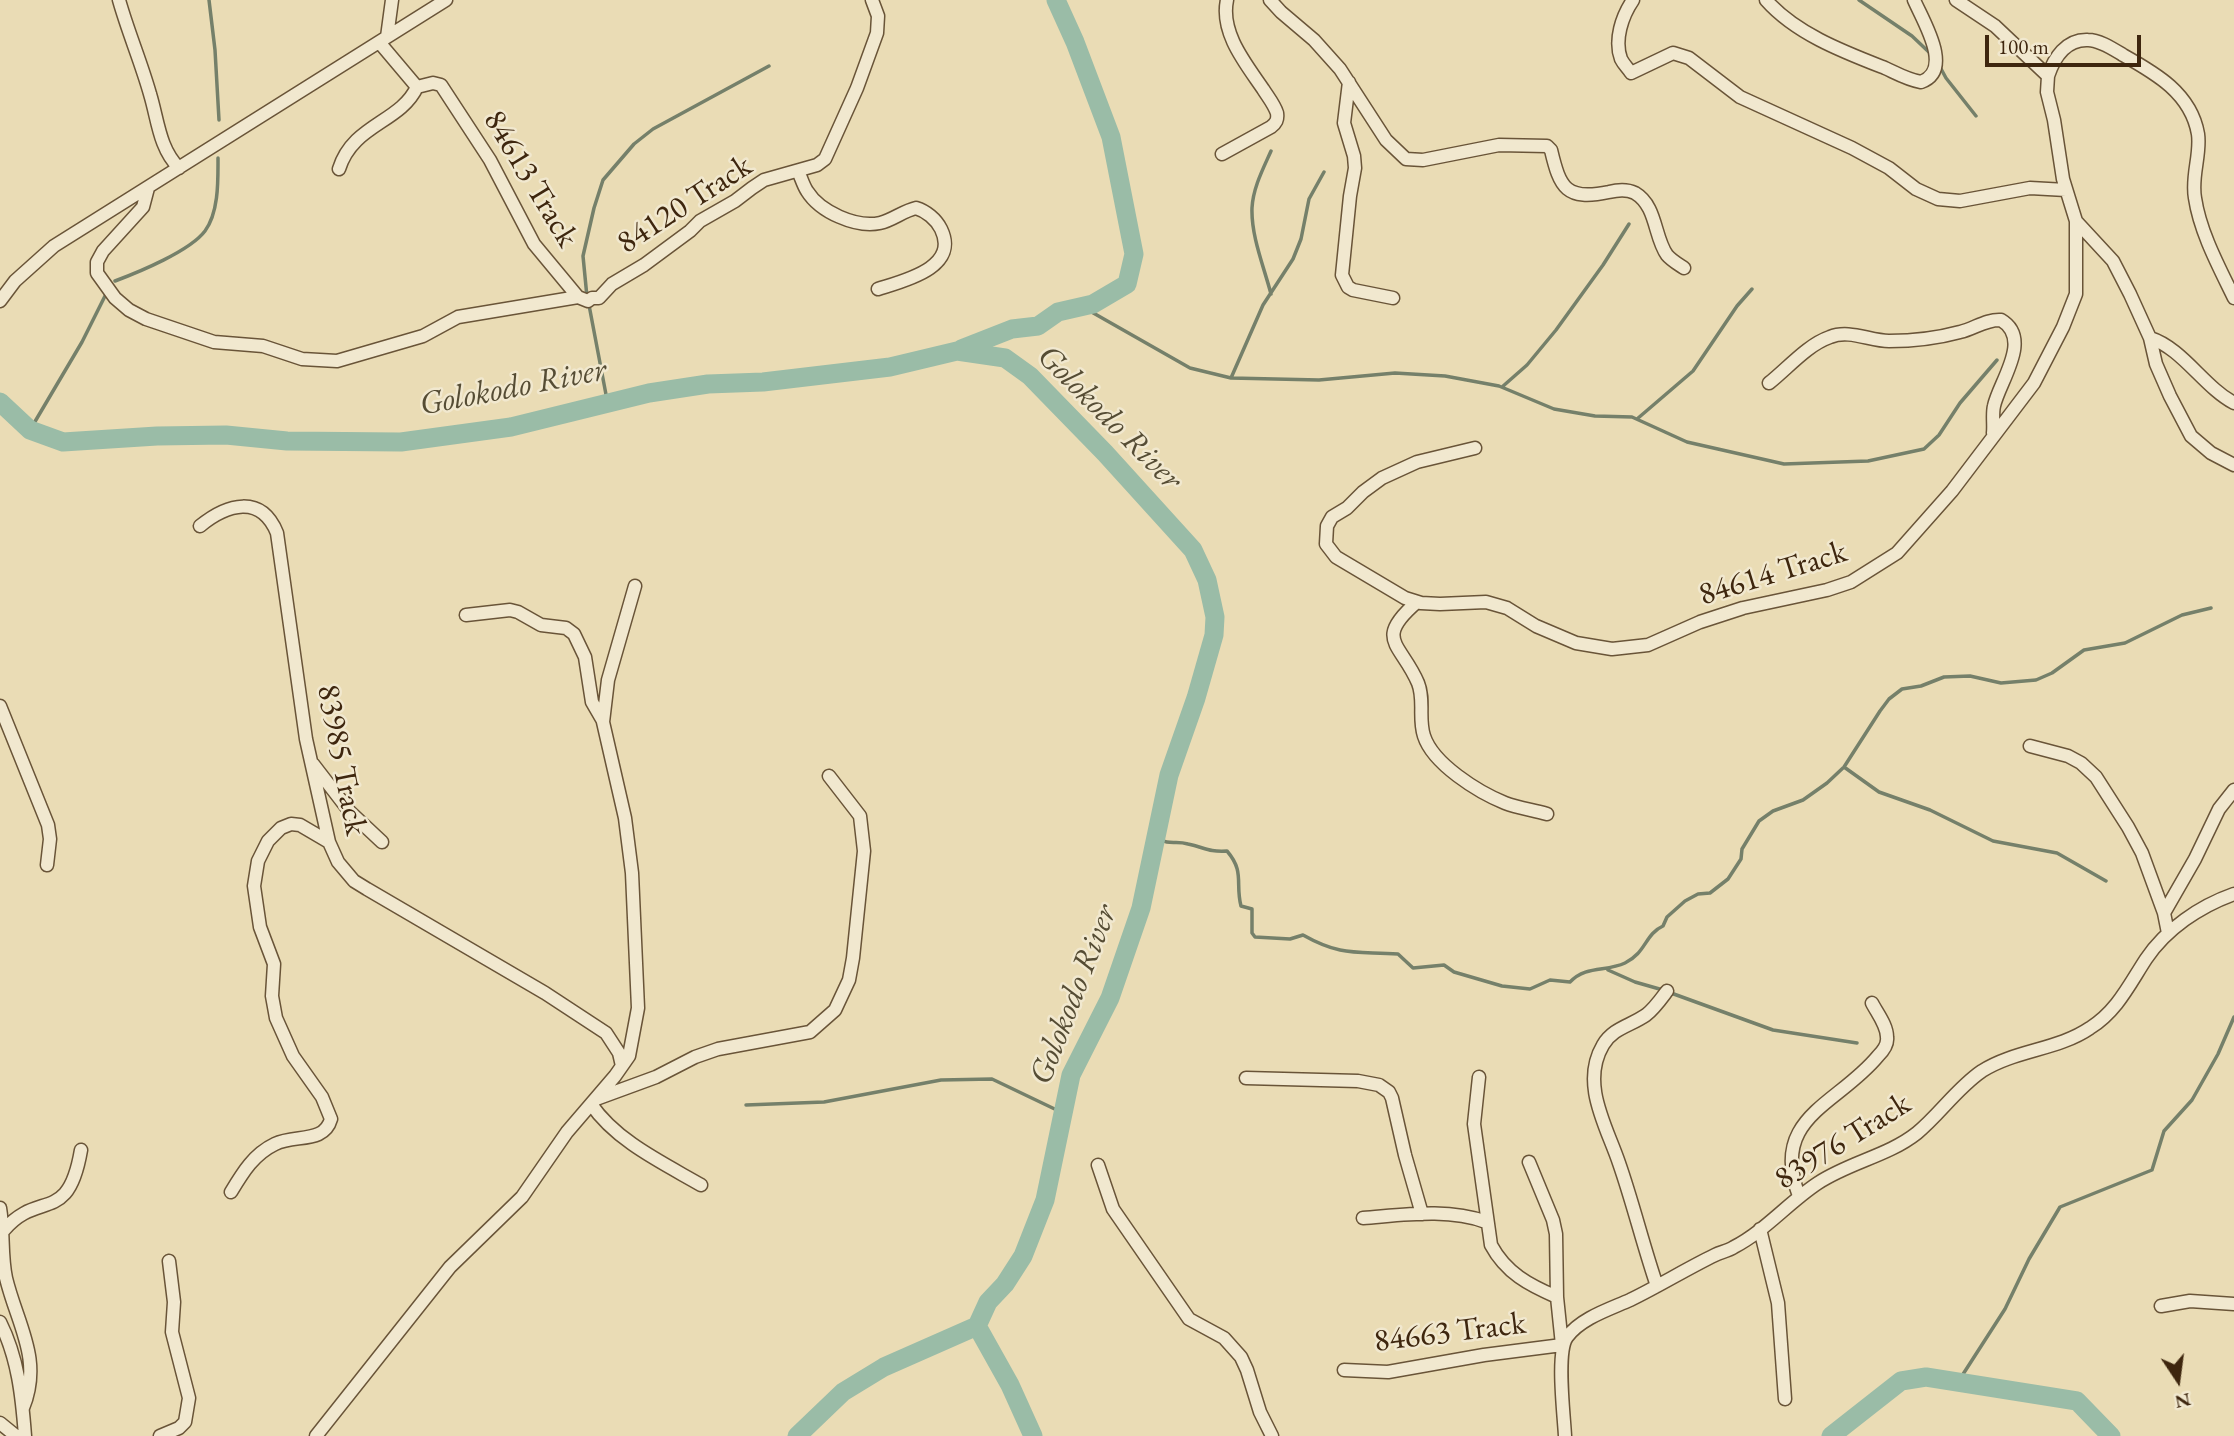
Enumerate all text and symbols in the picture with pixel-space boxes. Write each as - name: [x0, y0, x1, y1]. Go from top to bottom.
- scale bar: [1989, 21, 2145, 65]
- text: 100 m: [1998, 33, 2049, 60]
- street label: 84613 Track: [474, 104, 586, 254]
- street label: 84120 Track: [610, 147, 760, 263]
- water label: Golokodo River: [1028, 337, 1190, 499]
- water label: Golokodo River: [416, 351, 610, 425]
- street label: 84614 Track: [1694, 533, 1852, 615]
- street label: 83985 Track: [308, 681, 374, 839]
- water label: Golokodo River: [1022, 900, 1126, 1090]
- street label: 83976 Track: [1768, 1085, 1918, 1199]
- street label: 84663 Track: [1372, 1305, 1528, 1361]
- north arrow: [2143, 1345, 2213, 1415]
- text: N: [2173, 1387, 2193, 1415]

